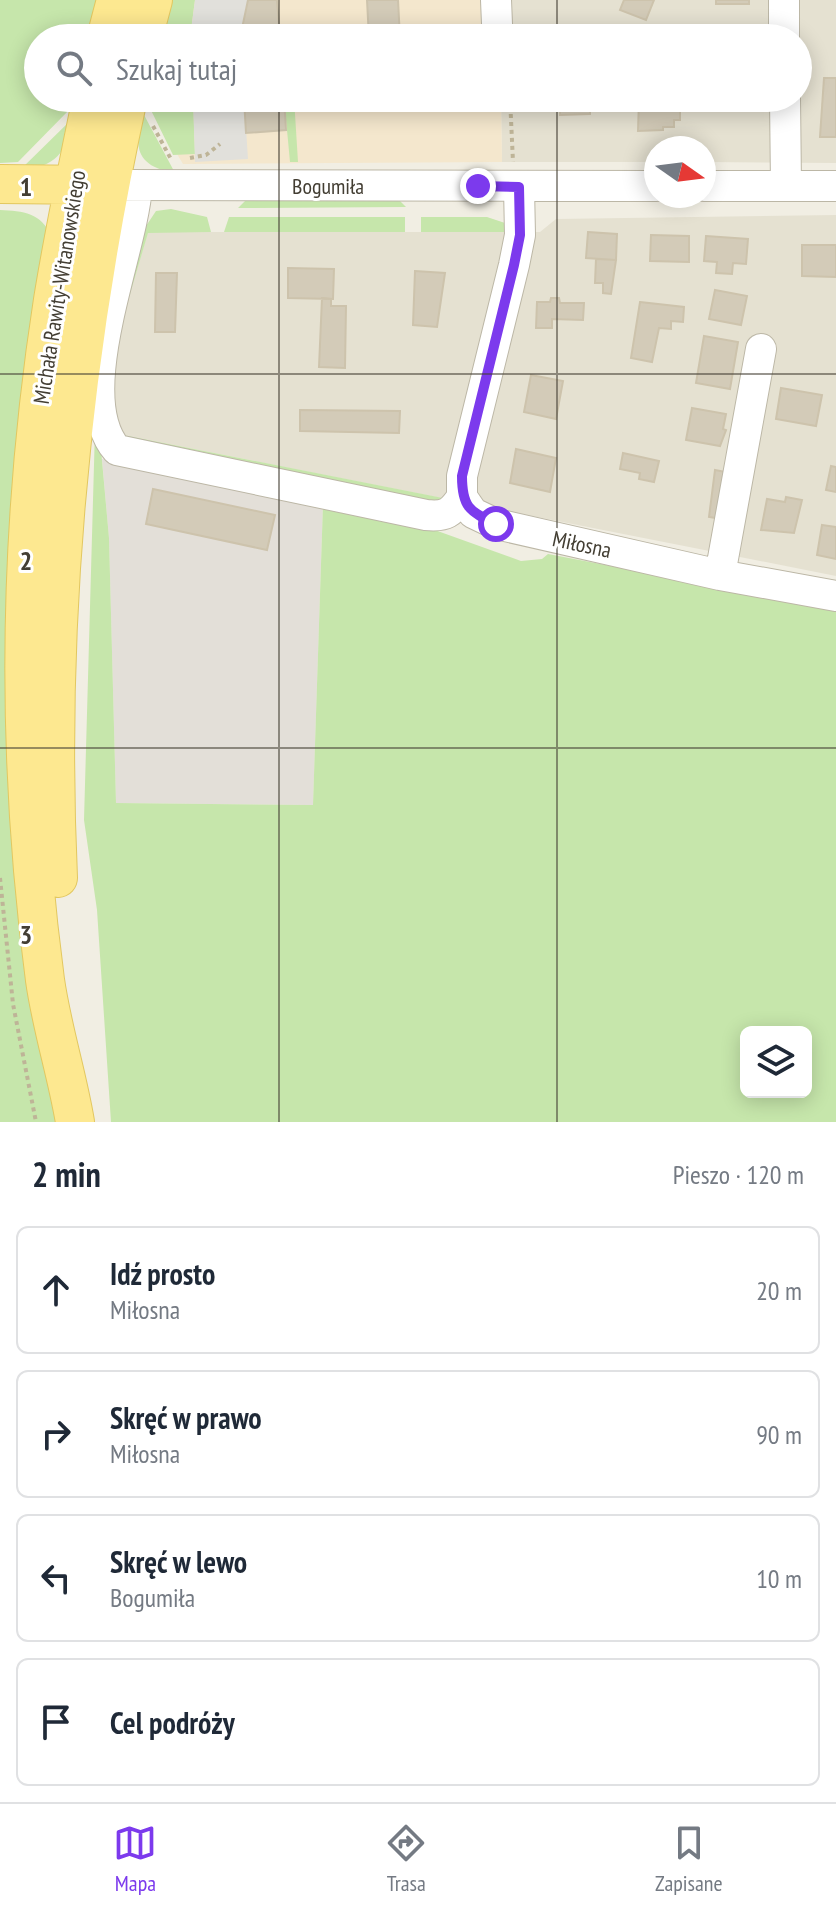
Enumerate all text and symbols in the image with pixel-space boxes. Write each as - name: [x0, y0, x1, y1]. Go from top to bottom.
- search box: [24, 24, 812, 112]
- icon: search: [52, 46, 96, 90]
- text: Szukaj tutaj: [116, 49, 237, 88]
- north arrow: [644, 136, 716, 208]
- street label: Michała Rawity-Witanowskiego: [27, 168, 91, 406]
- route end: [460, 168, 496, 204]
- text: 1: [20, 170, 32, 203]
- street label: Bogumiła: [292, 172, 364, 200]
- route start: [478, 506, 514, 542]
- street label: Miłosna: [550, 524, 614, 564]
- text: 2: [20, 544, 32, 577]
- text: 3: [20, 918, 32, 951]
- map controls: [740, 1026, 812, 1098]
- button: layers: [740, 1026, 812, 1098]
- text: 2 min: [32, 1152, 101, 1196]
- text: Pieszo · 120 m: [673, 1158, 804, 1191]
- text: Idź prosto: [110, 1254, 215, 1293]
- icon: ahead: [34, 1268, 78, 1312]
- text: 20 m: [756, 1274, 802, 1307]
- text: Miłosna: [110, 1293, 180, 1326]
- text: Skręć w prawo: [110, 1398, 262, 1437]
- icon: right: [34, 1412, 78, 1456]
- text: 90 m: [756, 1418, 802, 1451]
- text: Miłosna: [110, 1437, 180, 1470]
- text: Skręć w lewo: [110, 1542, 247, 1581]
- icon: left: [34, 1556, 78, 1600]
- text: 10 m: [756, 1562, 802, 1595]
- text: Bogumiła: [110, 1581, 195, 1614]
- icon: arrive: [34, 1700, 78, 1744]
- text: Cel podróży: [110, 1703, 235, 1742]
- tab: Mapa: [113, 1821, 157, 1897]
- tab: Trasa: [384, 1821, 428, 1897]
- tab: Zapisane: [655, 1821, 723, 1897]

